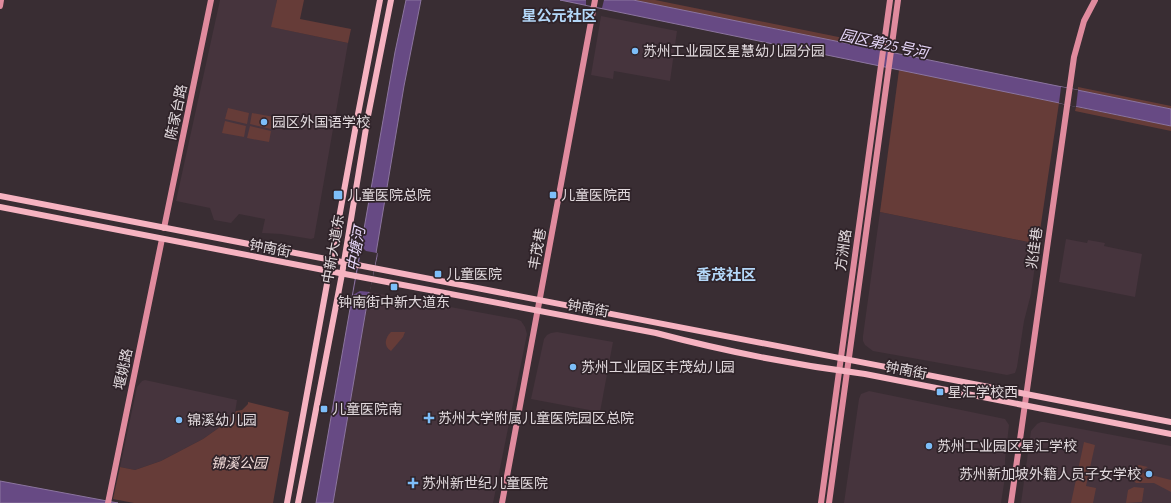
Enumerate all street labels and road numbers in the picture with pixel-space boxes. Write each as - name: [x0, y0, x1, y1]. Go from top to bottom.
- street label: 陈家台路: [160, 83, 193, 142]
- street label: 中新大道东: [317, 213, 350, 285]
- street label: 兆佳巷: [1021, 226, 1048, 270]
- street label: 丰茂巷: [524, 227, 551, 272]
- street label: 方洲路: [830, 228, 857, 272]
- street label: 钟南街: [247, 234, 293, 263]
- street label: 钟南街: [565, 295, 610, 322]
- street label: 堰姚路: [109, 346, 138, 392]
- street label: 钟南街: [883, 356, 929, 385]

